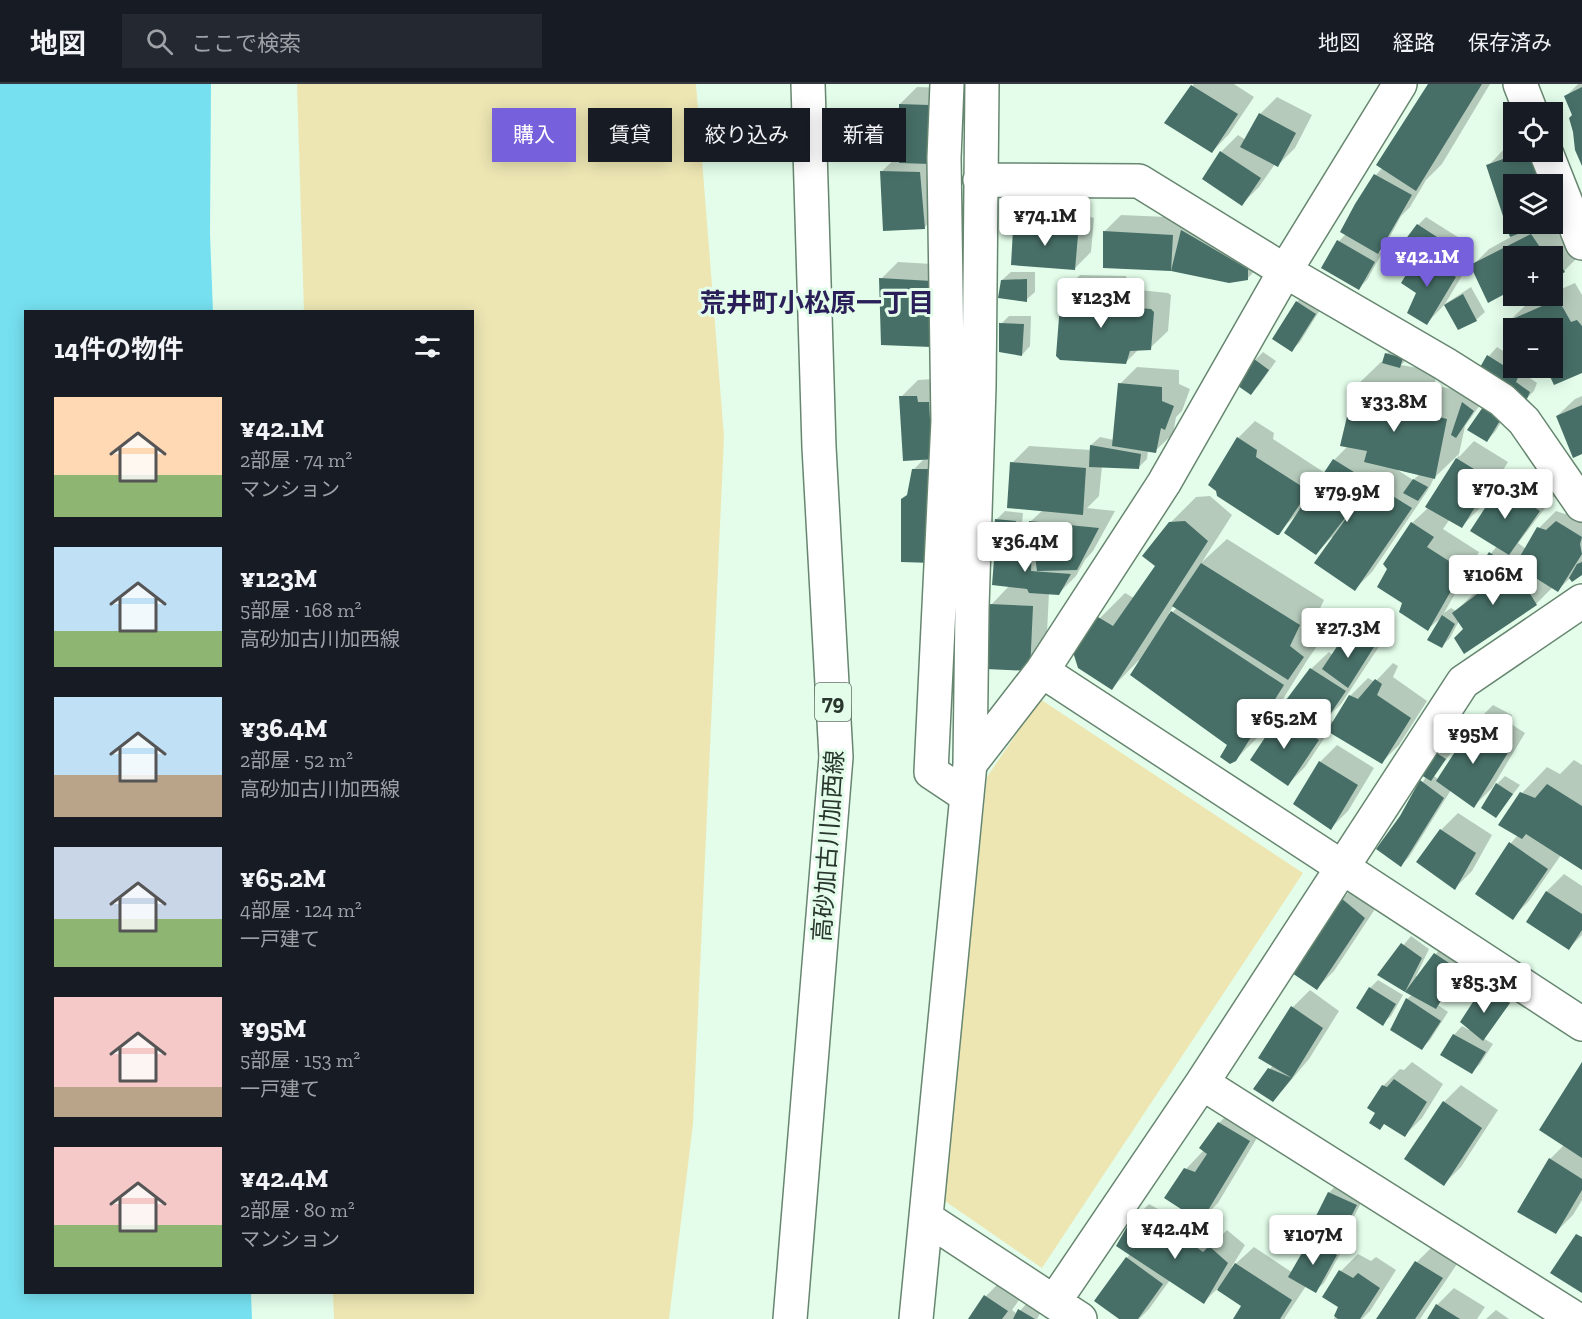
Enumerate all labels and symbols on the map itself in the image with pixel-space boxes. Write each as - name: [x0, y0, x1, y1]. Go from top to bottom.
- pin: ¥74.1M: [996, 196, 1094, 247]
- pin: ¥42.1M: [1378, 237, 1476, 288]
- pin: ¥123M: [1059, 278, 1143, 329]
- district label: 荒井町小松原一丁目: [700, 287, 934, 319]
- pin: ¥33.8M: [1345, 382, 1443, 433]
- pin: ¥70.3M: [1456, 469, 1554, 520]
- pin: ¥79.9M: [1298, 472, 1396, 523]
- pin: ¥36.4M: [976, 522, 1074, 573]
- pin: ¥106M: [1451, 555, 1535, 606]
- pin: ¥27.3M: [1299, 608, 1397, 659]
- road number: 79: [815, 683, 851, 721]
- pin: ¥65.2M: [1235, 699, 1333, 750]
- pin: ¥95M: [1437, 714, 1509, 765]
- street label: 高砂加古川加西線: [807, 749, 849, 943]
- pin: ¥85.3M: [1435, 963, 1533, 1014]
- pin: ¥42.4M: [1126, 1209, 1224, 1260]
- pin: ¥107M: [1271, 1215, 1355, 1266]

